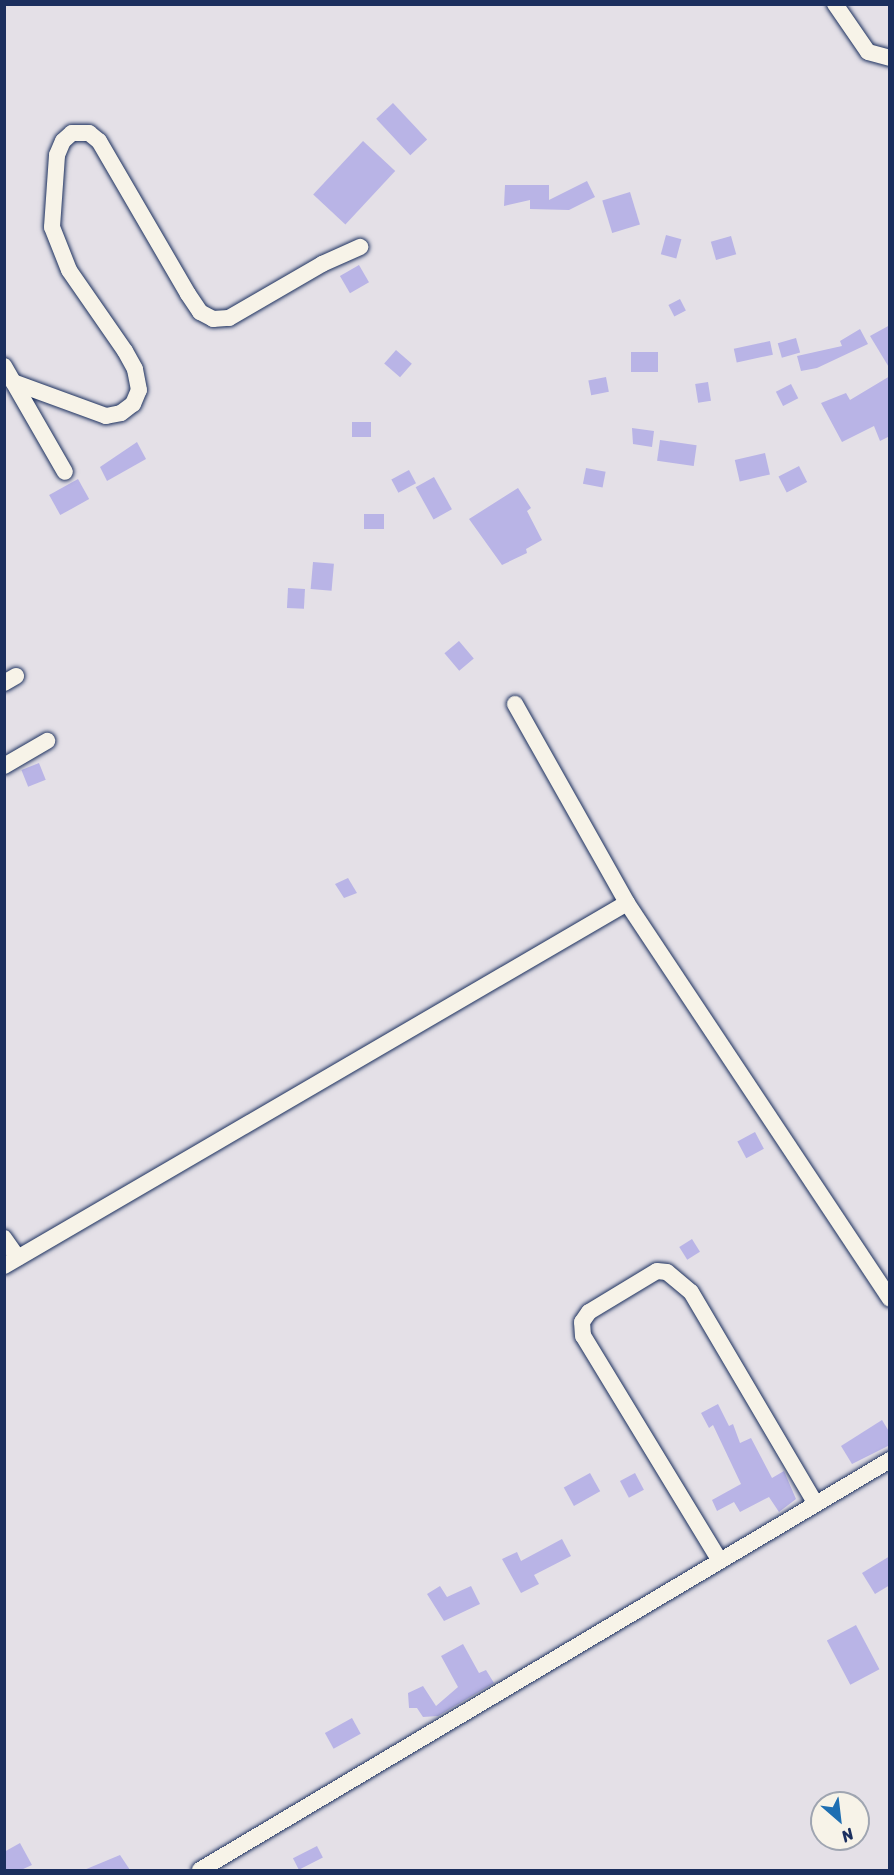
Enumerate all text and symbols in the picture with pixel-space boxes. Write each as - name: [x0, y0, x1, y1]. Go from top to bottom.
- north arrow: [810, 1791, 870, 1851]
- text: N: [836, 1820, 859, 1851]

